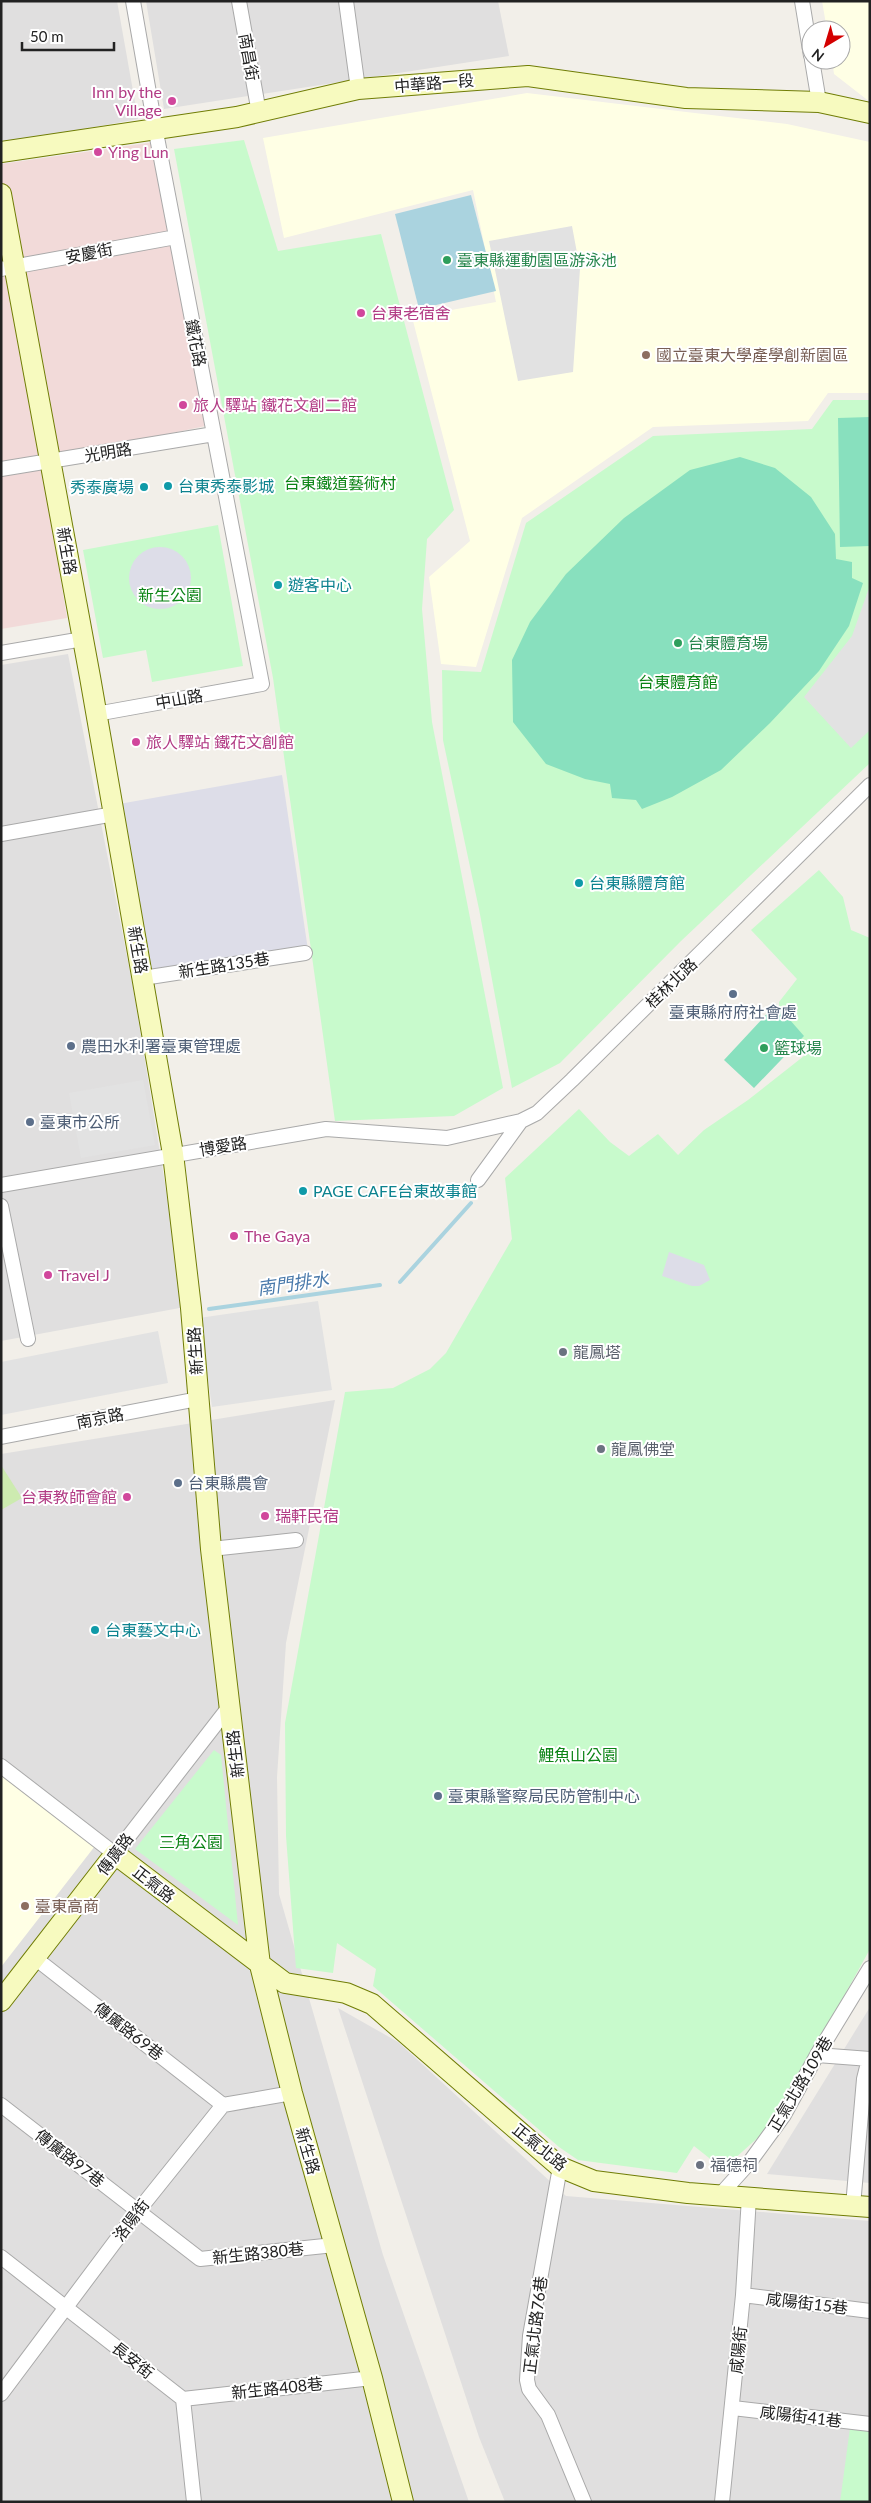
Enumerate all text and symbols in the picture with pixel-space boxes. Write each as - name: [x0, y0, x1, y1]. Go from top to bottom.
- scale bar: [22, 20, 115, 52]
- north arrow: [801, 20, 851, 70]
- text: 50 m: [30, 27, 64, 45]
- street label: 南昌街: [236, 32, 263, 82]
- text: N: [808, 46, 827, 66]
- street label: 中華路一段: [393, 70, 475, 95]
- place label: Inn by the Village: [92, 82, 162, 119]
- marker: Inn by the Village: [166, 95, 178, 107]
- place label: Ying Lun: [108, 142, 169, 161]
- marker: Ying Lun: [92, 146, 104, 158]
- street label: 安慶街: [64, 239, 114, 266]
- place label: 臺東縣運動園區游泳池: [457, 250, 617, 269]
- marker: 臺東縣運動園區游泳池: [441, 254, 453, 266]
- place label: 台東老宿舍: [371, 303, 451, 322]
- marker: 台東老宿舍: [355, 307, 367, 319]
- street label: 鐵花路: [183, 318, 210, 368]
- place label: 國立臺東大學產學創新園區: [656, 345, 848, 364]
- marker: 國立臺東大學產學創新園區: [640, 349, 652, 361]
- place label: 旅人驛站 鐵花文創二館: [193, 395, 357, 414]
- marker: 旅人驛站 鐵花文創二館: [177, 399, 189, 411]
- street label: 光明路: [83, 438, 133, 465]
- park label: 台東鐵道藝術村: [284, 473, 396, 492]
- place label: 台東秀泰影城: [178, 476, 274, 495]
- place label: 秀泰廣場: [70, 477, 134, 496]
- marker: 台東秀泰影城: [162, 480, 174, 492]
- marker: 秀泰廣場: [138, 481, 150, 493]
- street label: 新生路: [54, 526, 81, 576]
- place label: 遊客中心: [288, 575, 352, 594]
- marker: 遊客中心: [272, 579, 284, 591]
- park label: 新生公園: [138, 585, 202, 604]
- place label: 台東體育場: [688, 633, 768, 652]
- marker: 台東體育場: [672, 637, 684, 649]
- park label: 台東體育館: [638, 672, 718, 691]
- street label: 中山路: [154, 685, 204, 712]
- place label: 旅人驛站 鐵花文創館: [146, 732, 294, 751]
- marker: 旅人驛站 鐵花文創館: [130, 736, 142, 748]
- place label: 台東縣體育館: [589, 873, 685, 892]
- marker: 台東縣體育館: [573, 877, 585, 889]
- street label: 新生路: [125, 925, 152, 975]
- street label: 新生路135巷: [177, 948, 271, 981]
- street label: 桂林北路: [641, 954, 700, 1012]
- marker: 臺東縣府府社會處: [727, 988, 739, 1000]
- place label: 臺東縣府府社會處: [669, 1002, 797, 1021]
- place label: 農田水利署臺東管理處: [81, 1036, 241, 1055]
- place label: 籃球場: [774, 1038, 822, 1057]
- marker: 農田水利署臺東管理處: [65, 1040, 77, 1052]
- marker: 籃球場: [758, 1042, 770, 1054]
- place label: 臺東市公所: [40, 1112, 120, 1131]
- marker: 臺東市公所: [24, 1116, 36, 1128]
- street label: 博愛路: [198, 1132, 248, 1159]
- place label: PAGE CAFE台東故事館: [313, 1181, 477, 1200]
- marker: PAGE CAFE台東故事館: [297, 1185, 309, 1197]
- place label: The Gaya: [244, 1226, 310, 1245]
- marker: The Gaya: [228, 1230, 240, 1242]
- place label: Travel J: [58, 1265, 110, 1284]
- water label: 南門排水: [256, 1267, 331, 1299]
- marker: Travel J: [42, 1269, 54, 1281]
- street label: 新生路: [183, 1326, 206, 1376]
- place label: 龍鳳塔: [573, 1342, 621, 1361]
- marker: 龍鳳塔: [557, 1346, 569, 1358]
- street label: 南京路: [75, 1404, 125, 1431]
- place label: 龍鳳佛堂: [611, 1439, 675, 1458]
- marker: 龍鳳佛堂: [595, 1443, 607, 1455]
- place label: 台東縣農會: [188, 1473, 268, 1492]
- marker: 台東縣農會: [172, 1477, 184, 1489]
- place label: 台東教師會館: [21, 1487, 117, 1506]
- marker: 台東教師會館: [121, 1491, 133, 1503]
- place label: 瑞軒民宿: [275, 1506, 339, 1525]
- marker: 瑞軒民宿: [259, 1510, 271, 1522]
- place label: 台東藝文中心: [105, 1620, 201, 1639]
- marker: 台東藝文中心: [89, 1624, 101, 1636]
- street label: 新生路: [222, 1729, 247, 1779]
- park label: 鯉魚山公園: [538, 1745, 618, 1764]
- place label: 臺東縣警察局民防管制中心: [448, 1786, 640, 1805]
- marker: 臺東縣警察局民防管制中心: [432, 1790, 444, 1802]
- street label: 傳廣路: [93, 1829, 137, 1879]
- park label: 三角公園: [159, 1832, 223, 1851]
- street label: 正氣路: [130, 1861, 179, 1906]
- place label: 臺東高商: [35, 1896, 99, 1915]
- marker: 臺東高商: [19, 1900, 31, 1912]
- street label: 傳廣路69巷: [91, 1998, 168, 2064]
- street label: 正氣北路109巷: [764, 2033, 835, 2135]
- street label: 正氣北路: [509, 2119, 571, 2174]
- street label: 傳廣路97巷: [32, 2125, 109, 2191]
- street label: 新生路: [293, 2125, 324, 2177]
- place label: 福德祠: [710, 2155, 758, 2174]
- marker: 福德祠: [694, 2159, 706, 2171]
- street label: 洛陽街: [109, 2195, 153, 2245]
- street label: 新生路380巷: [211, 2238, 305, 2267]
- street label: 正氣北路76巷: [519, 2275, 550, 2375]
- street label: 咸陽街15巷: [765, 2288, 849, 2317]
- street label: 咸陽街: [726, 2325, 749, 2375]
- street label: 長安街: [109, 2337, 158, 2382]
- street label: 新生路408巷: [230, 2373, 324, 2402]
- street label: 咸陽街41巷: [759, 2401, 843, 2430]

